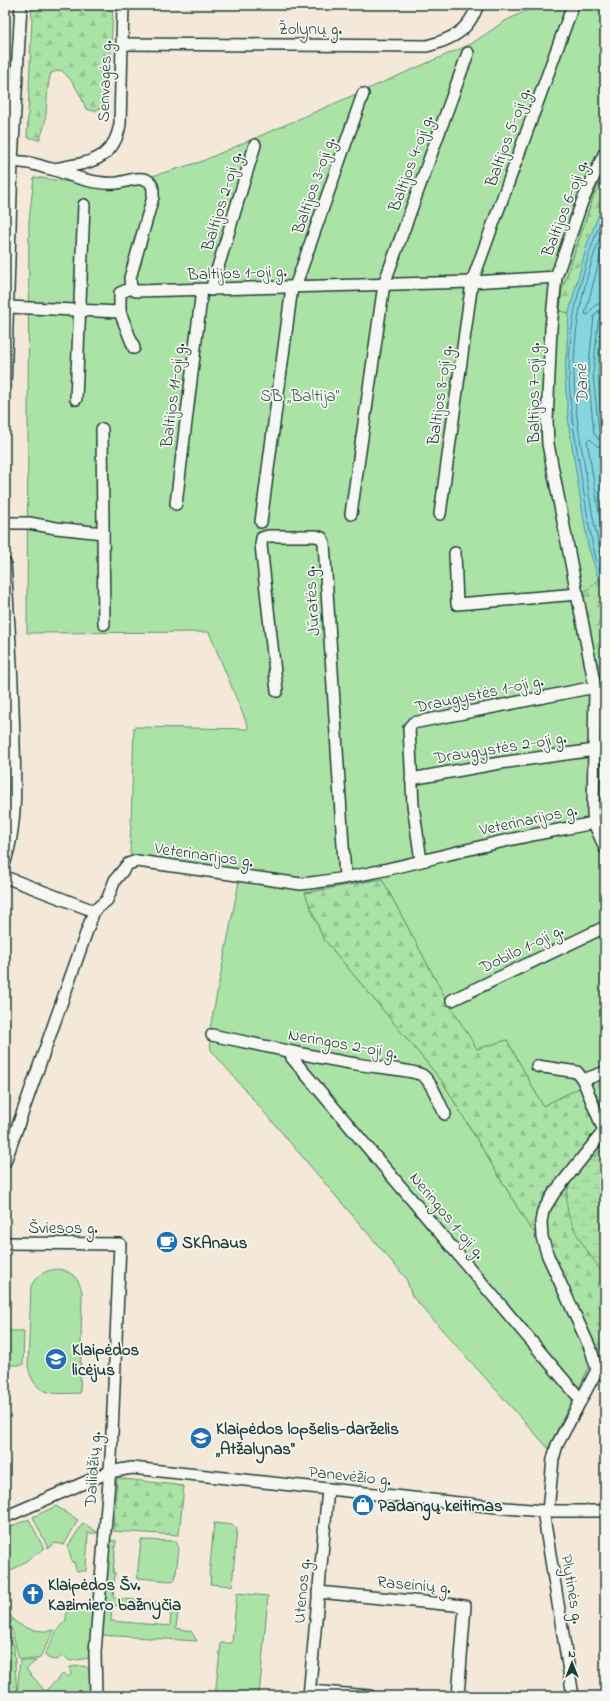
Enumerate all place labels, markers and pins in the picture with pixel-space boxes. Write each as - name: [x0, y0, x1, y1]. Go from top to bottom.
- cafe icon: SKAnaus: [154, 1229, 180, 1255]
- place label: SKAnaus: [182, 1231, 248, 1256]
- place label: Klaipėdos licėjus: [72, 1338, 140, 1383]
- school or university icon: Klaipėdos licėjus: [43, 1346, 69, 1372]
- place label: Klaipėdos lopšelis-darželis „Atžalynas“: [215, 1417, 399, 1464]
- school or university icon: Klaipėdos lopšelis-darželis „Atžalynas“: [188, 1425, 214, 1451]
- shop icon: Padangų keitimas: [350, 1492, 376, 1518]
- place label: Padangų keitimas: [378, 1494, 503, 1521]
- place label: Klaipėdos Šv. Kazimiero bažnyčia: [48, 1573, 181, 1620]
- church icon: Klaipėdos Šv. Kazimiero bažnyčia: [20, 1581, 46, 1607]

